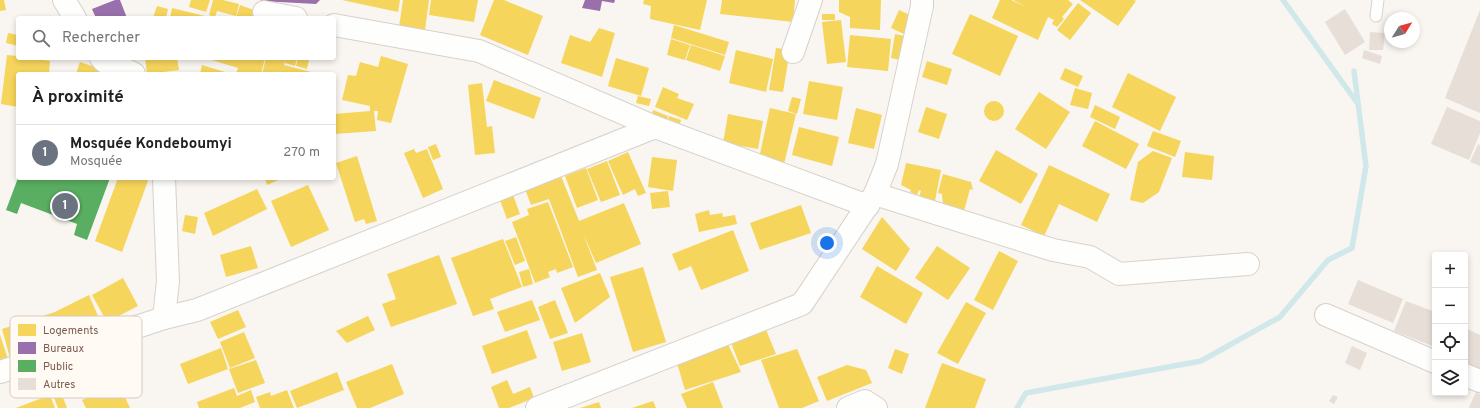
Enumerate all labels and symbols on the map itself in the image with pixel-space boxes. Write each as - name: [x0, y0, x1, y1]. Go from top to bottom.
- north arrow: [1384, 12, 1420, 48]
- pin: 1: [52, 191, 78, 221]
- your location: [817, 233, 837, 253]
- legend: [10, 316, 142, 398]
- text: Logements: [43, 324, 98, 338]
- text: Bureaux: [43, 342, 84, 356]
- text: Public: [43, 360, 73, 374]
- text: Autres: [43, 378, 75, 392]

